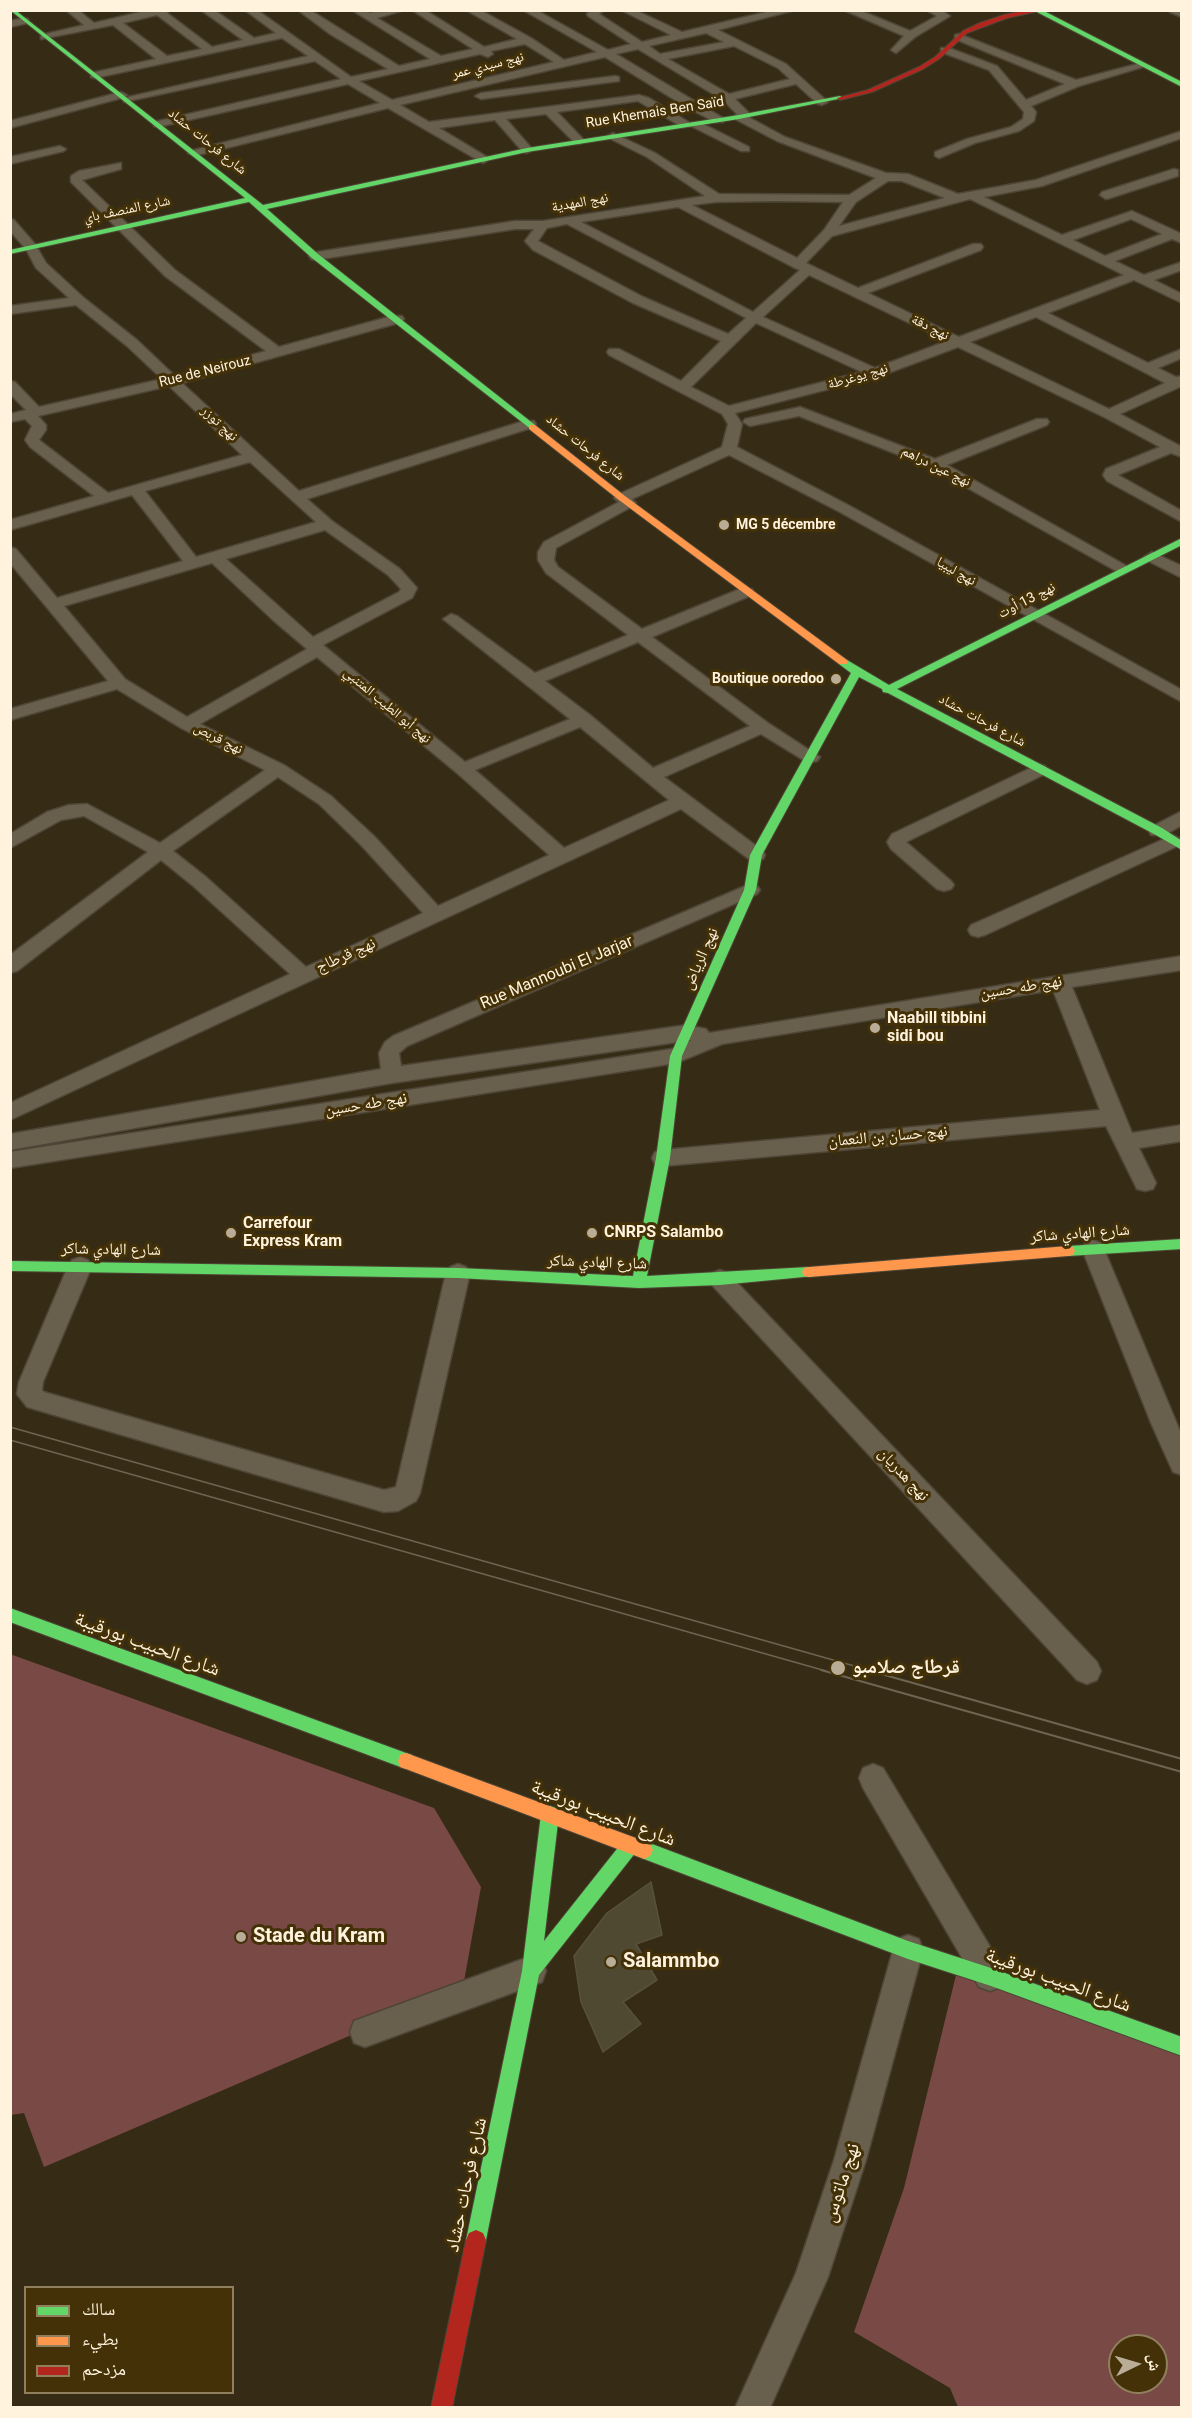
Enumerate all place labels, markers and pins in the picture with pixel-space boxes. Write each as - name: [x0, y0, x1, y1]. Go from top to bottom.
- place label: MG 5 décembre: [736, 517, 836, 533]
- marker: MG 5 décembre: [717, 518, 731, 532]
- place label: Boutique ooredoo: [712, 671, 824, 687]
- marker: Boutique ooredoo: [829, 672, 843, 686]
- place label: Naabill tibbini sidi bou: [887, 1009, 986, 1047]
- marker: Naabill tibbini sidi bou: [868, 1021, 882, 1035]
- place label: Carrefour Express Kram: [243, 1214, 342, 1252]
- place label: CNRPS Salambo: [604, 1223, 723, 1243]
- marker: Carrefour Express Kram: [224, 1226, 238, 1240]
- marker: CNRPS Salambo: [585, 1226, 599, 1240]
- place label: قرطاج صلامبو: [852, 1656, 960, 1680]
- marker: قرطاج صلامبو: [829, 1659, 847, 1677]
- place label: Stade du Kram: [253, 1925, 385, 1949]
- marker: Stade du Kram: [234, 1930, 248, 1944]
- place label: Salammbo: [623, 1950, 719, 1974]
- marker: Salammbo: [604, 1955, 618, 1969]

